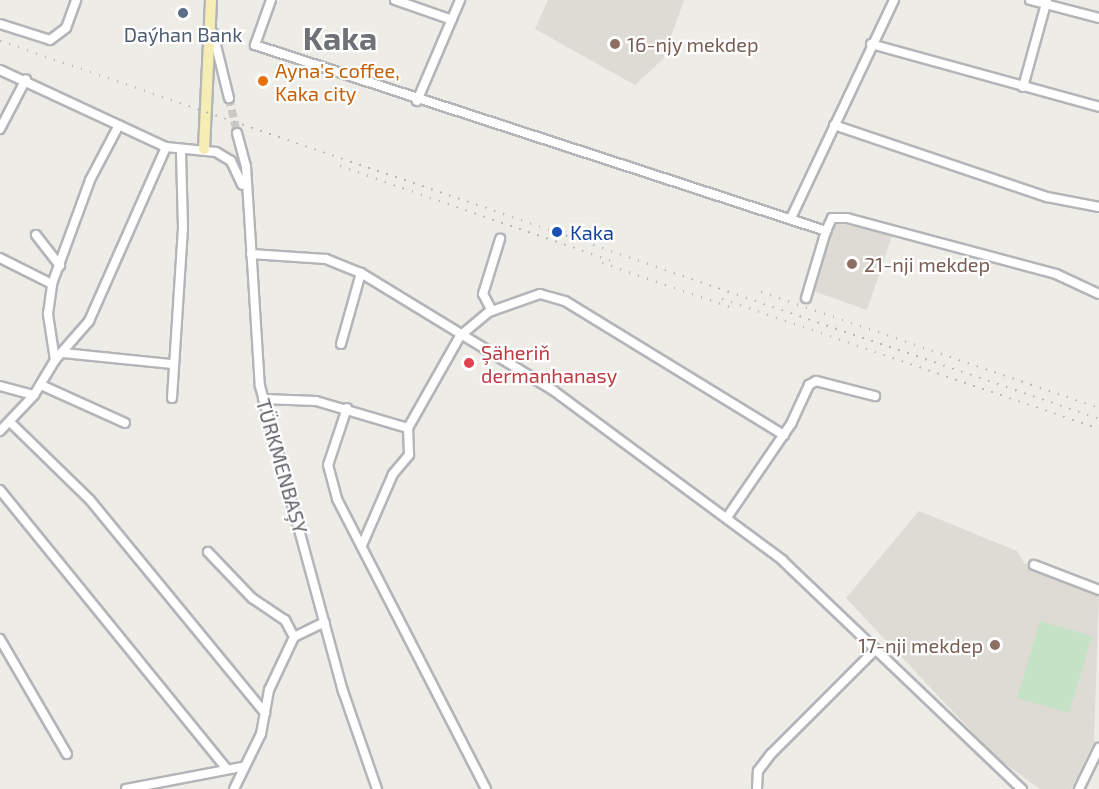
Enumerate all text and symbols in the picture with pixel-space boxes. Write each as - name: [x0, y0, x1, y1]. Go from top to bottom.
- marker: Daýhan Bank: [176, 6, 190, 20]
- district label: Kaka: [303, 18, 377, 56]
- place label: Daýhan Bank: [124, 22, 242, 46]
- place label: 16-njy mekdep: [627, 32, 759, 56]
- marker: 16-njy mekdep: [608, 37, 622, 51]
- place label: Ayna's coffee, Kaka city: [275, 58, 400, 105]
- marker: Ayna's coffee, Kaka city: [256, 74, 270, 88]
- place label: Kaka: [570, 220, 614, 244]
- marker: Kaka: [548, 223, 566, 241]
- place label: 21-nji mekdep: [864, 252, 990, 276]
- marker: 21-nji mekdep: [845, 257, 859, 271]
- place label: Şäheriň dermanhanasy: [481, 340, 617, 387]
- marker: Şäheriň dermanhanasy: [462, 356, 476, 370]
- street label: TÜRKMENBAŞY: [251, 396, 313, 536]
- place label: 17-nji mekdep: [858, 633, 983, 657]
- marker: 17-nji mekdep: [988, 638, 1002, 652]

